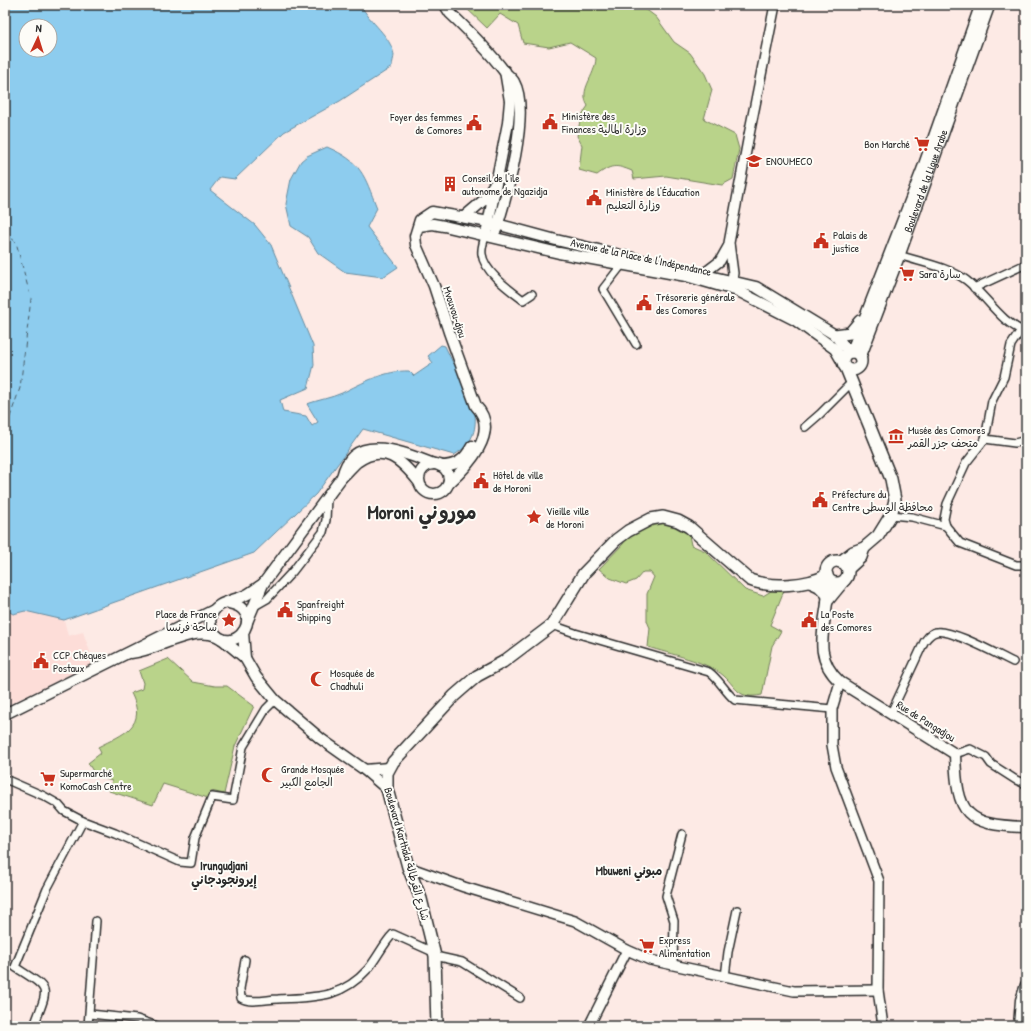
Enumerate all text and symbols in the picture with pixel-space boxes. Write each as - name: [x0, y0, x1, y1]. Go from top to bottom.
- north arrow: [18, 18, 58, 58]
- text: N: [35, 21, 42, 35]
- place label: Ministère des Finances وزارة المالية: [561, 109, 646, 136]
- place label: Foyer des femmes de Comores: [389, 110, 462, 137]
- public building icon: Ministère des Finances وزارة المالية: [541, 113, 559, 131]
- public building icon: Foyer des femmes de Comores: [465, 114, 483, 132]
- street label: Boulevard de la Ligue Arabe: [901, 127, 951, 234]
- supermarket icon: Bon Marché: [913, 135, 931, 153]
- place label: Bon Marché: [864, 137, 911, 151]
- school or university icon: ENOUMECO: [745, 152, 763, 170]
- place label: ENOUMECO: [766, 154, 812, 168]
- place label: Conseil de l'île autonome de Ngazidja: [462, 171, 548, 198]
- building icon: Conseil de l'île autonome de Ngazidja: [441, 175, 459, 193]
- place label: Ministère de l'Éducation وزارة التعليم: [606, 185, 700, 214]
- public building icon: Ministère de l'Éducation وزارة التعليم: [585, 189, 603, 207]
- place label: Palais de justice: [831, 228, 868, 255]
- public building icon: Palais de justice: [812, 232, 830, 250]
- street label: Avenue de la Place de l'Indépendance: [569, 235, 713, 279]
- supermarket icon: Sara سارة: [898, 265, 916, 283]
- place label: Sara سارة: [919, 267, 961, 281]
- street label: Mvouvou-djou: [440, 285, 470, 340]
- place label: Trésorerie générale des Comores: [656, 290, 736, 317]
- public building icon: Trésorerie générale des Comores: [635, 294, 653, 312]
- place label: Musée des Comores متحف جزر القمر: [907, 423, 985, 450]
- museum icon: Musée des Comores متحف جزر القمر: [887, 427, 905, 445]
- place label: Hôtel de ville de Moroni: [493, 468, 544, 495]
- public building icon: Hôtel de ville de Moroni: [472, 472, 490, 490]
- place label: Préfecture du Centre محافظة الوسطى: [832, 487, 933, 515]
- public building icon: Préfecture du Centre محافظة الوسطى: [811, 491, 829, 509]
- district label: Moroni موروني: [367, 499, 477, 529]
- place label: Vieille ville de Moroni: [546, 504, 590, 531]
- place icon: Vieille ville de Moroni: [525, 508, 543, 526]
- place label: Spanfreight Shipping: [297, 597, 345, 624]
- public building icon: Spanfreight Shipping: [276, 601, 294, 619]
- place label: Place de France ساحة فرنسا: [156, 607, 218, 634]
- place label: La Poste des Comores: [821, 607, 872, 634]
- place icon: Place de France ساحة فرنسا: [220, 611, 238, 629]
- public building icon: La Poste des Comores: [800, 611, 818, 629]
- place label: CCP Chéques Postaux: [53, 648, 106, 675]
- public building icon: CCP Chéques Postaux: [32, 652, 50, 670]
- place label: Mosquée de Chadhuli: [330, 666, 375, 693]
- mosque icon: Mosquée de Chadhuli: [309, 670, 327, 688]
- street label: Rue de Pangadjou: [894, 697, 959, 745]
- place label: Grande Mosquée الجامع الكبير: [280, 762, 345, 791]
- place label: Supermarché KomoCash Centre: [60, 766, 132, 793]
- mosque icon: Grande Mosquée الجامع الكبير: [260, 766, 278, 784]
- supermarket icon: Supermarché KomoCash Centre: [39, 770, 57, 788]
- street label: Boulevard Karthala شارع القرطالة: [379, 786, 433, 923]
- district label: Irungudjani إيرونجودجاني: [191, 857, 257, 891]
- district label: Mbuweni مبوني: [596, 862, 662, 882]
- place label: Express Alimentation: [659, 933, 710, 960]
- supermarket icon: Express Alimentation: [638, 937, 656, 955]

